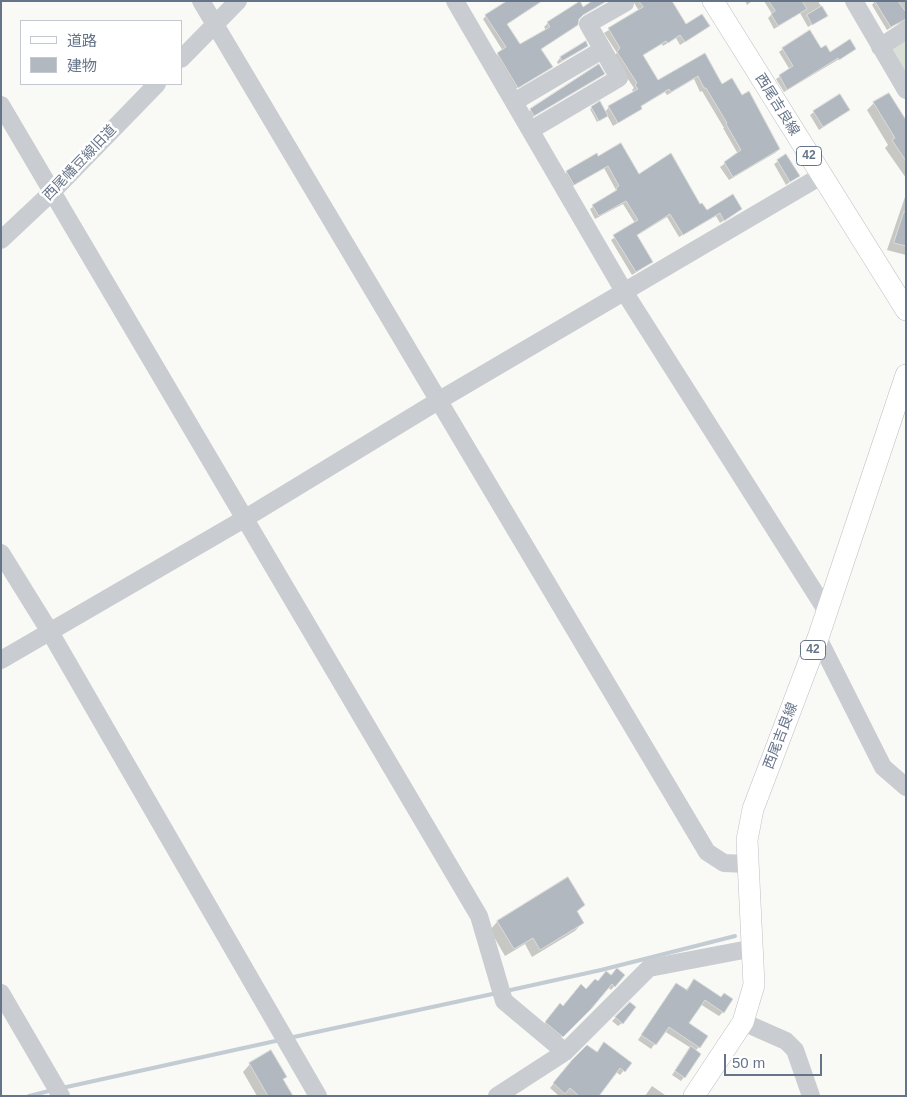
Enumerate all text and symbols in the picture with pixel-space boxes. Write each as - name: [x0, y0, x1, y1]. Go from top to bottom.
- legend: [20, 20, 182, 85]
- text: 道路: [67, 32, 97, 49]
- text: 建物: [67, 57, 97, 74]
- street label: 西尾吉良線: [751, 71, 803, 139]
- street label: 西尾幡豆線旧道: [40, 122, 120, 204]
- road number: 42: [796, 146, 822, 166]
- road number: 42: [800, 640, 826, 660]
- street label: 西尾吉良線: [761, 700, 801, 772]
- scale bar: [727, 1044, 824, 1076]
- text: 50 m: [732, 1054, 765, 1071]

